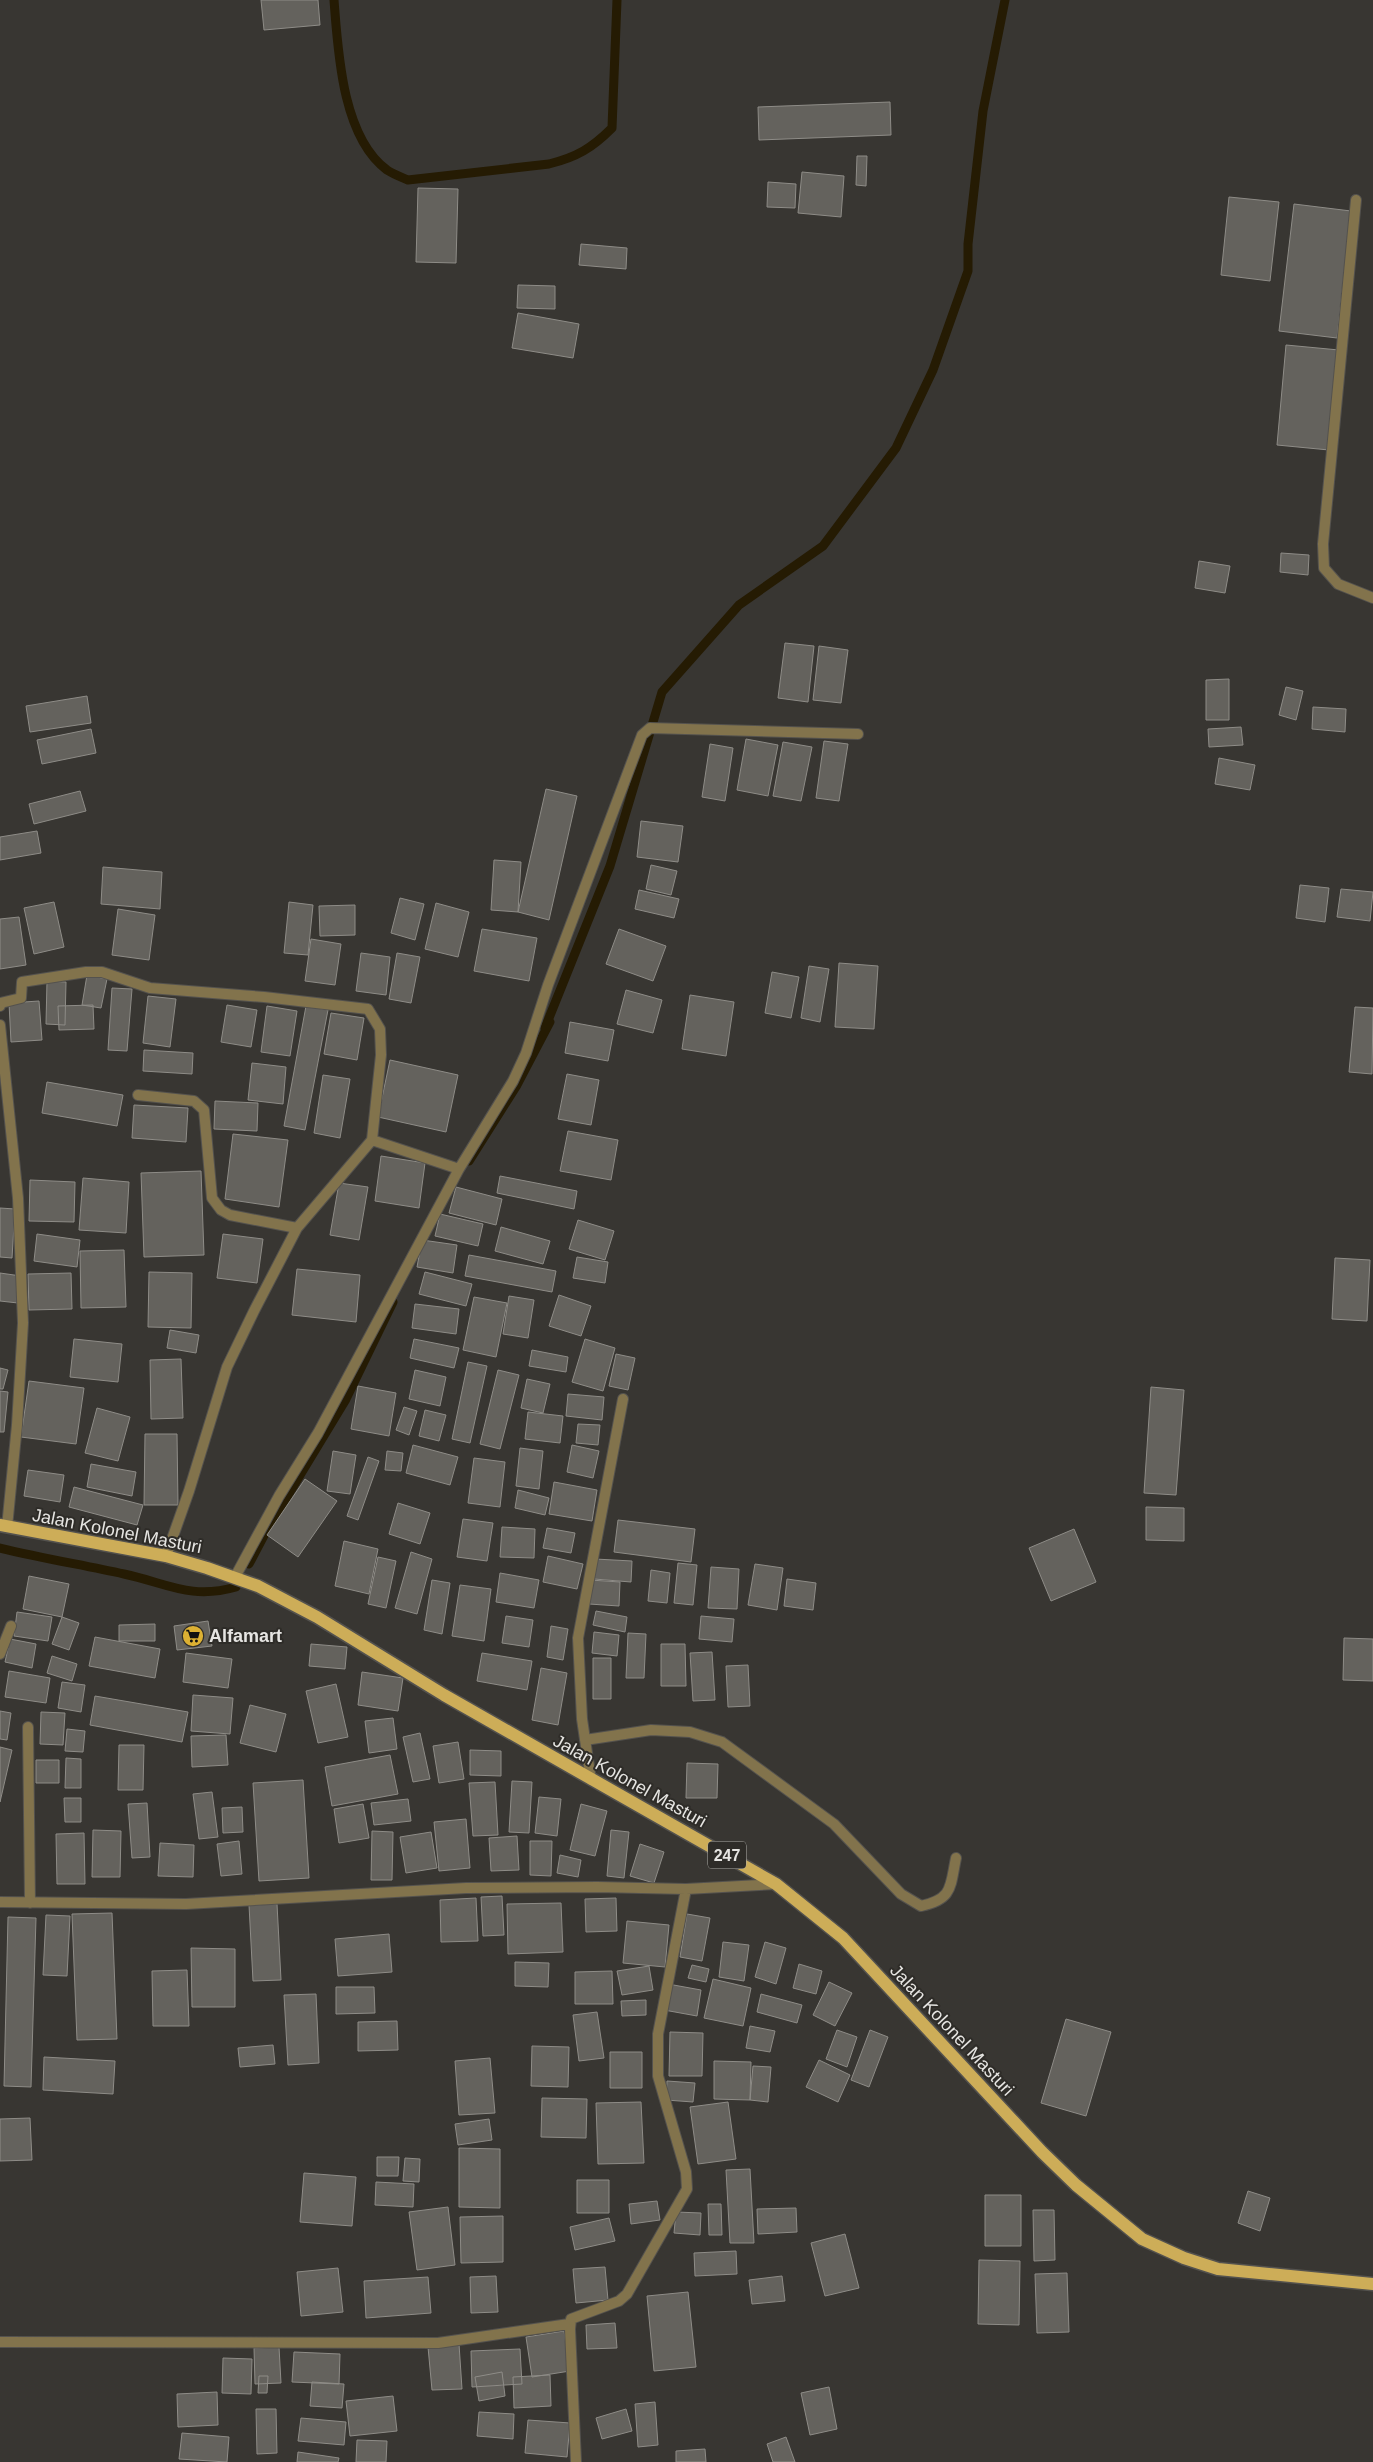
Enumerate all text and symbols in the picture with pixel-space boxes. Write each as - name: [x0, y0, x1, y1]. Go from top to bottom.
- street label: Jalan Kolonel Masturi: [31, 1505, 203, 1557]
- supermarket icon: Alfamart: [181, 1624, 205, 1648]
- place label: Alfamart: [209, 1626, 282, 1646]
- street label: Jalan Kolonel Masturi: [550, 1731, 710, 1831]
- road number: 247: [708, 1842, 746, 1868]
- street label: Jalan Kolonel Masturi: [886, 1960, 1018, 2100]

